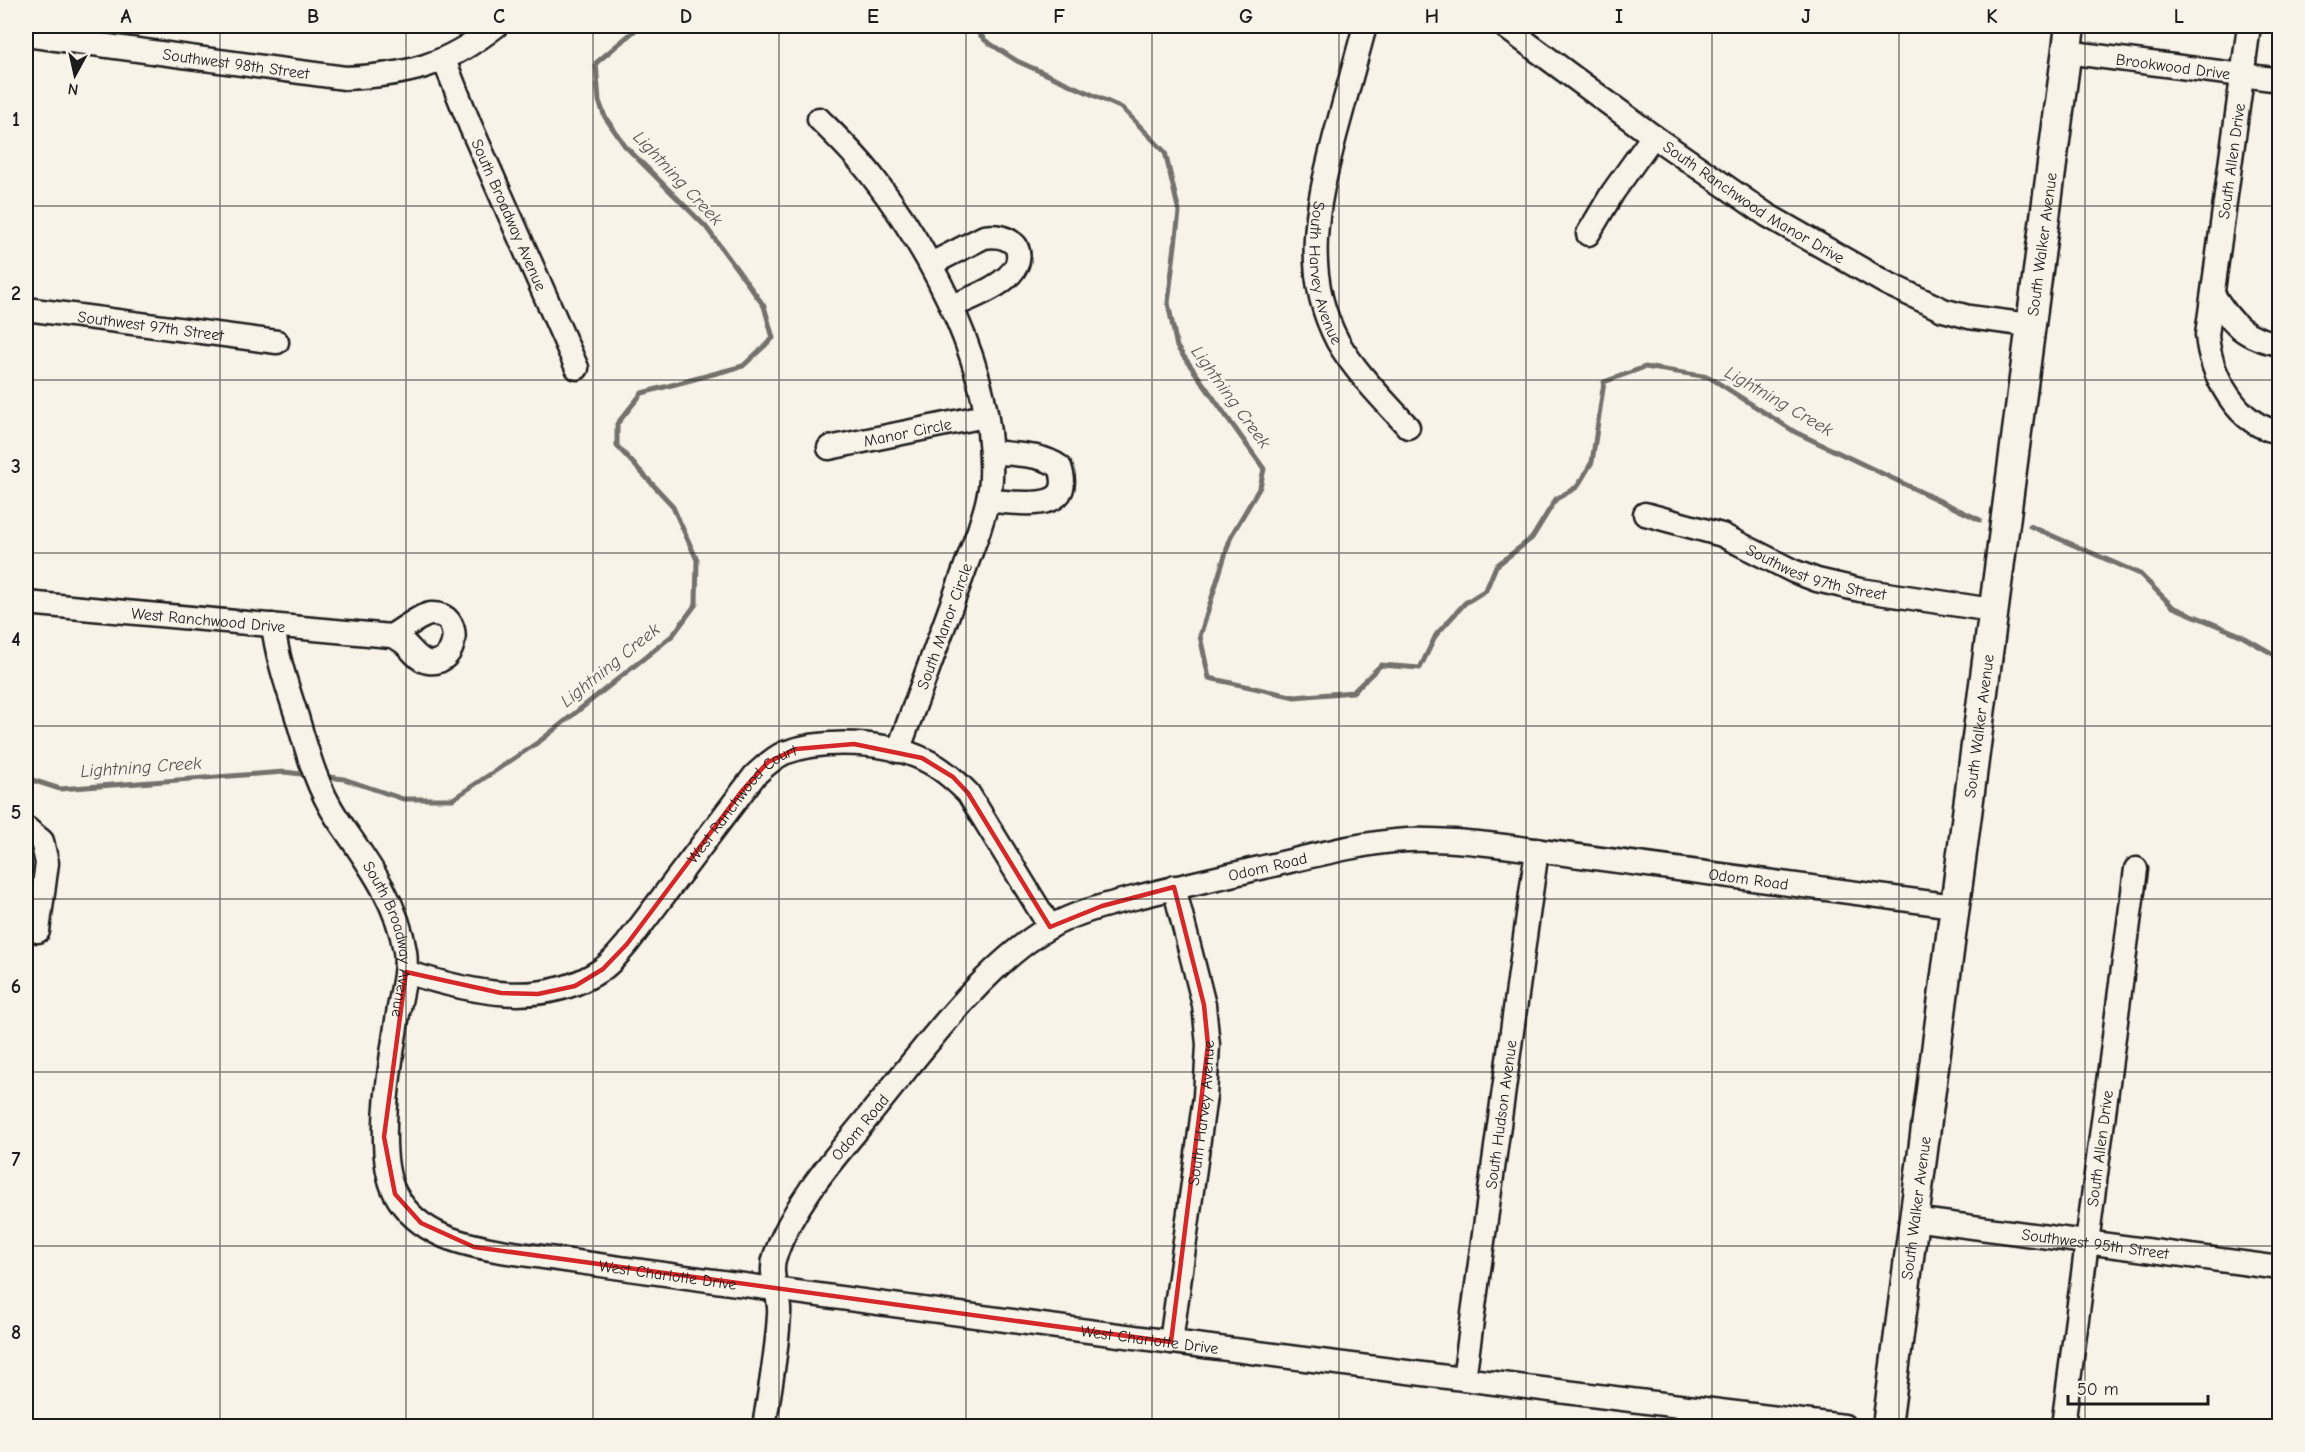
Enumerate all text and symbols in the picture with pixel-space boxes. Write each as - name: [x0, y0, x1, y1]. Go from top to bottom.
- text: A: [120, 5, 132, 28]
- text: B: [307, 5, 319, 28]
- text: C: [493, 5, 505, 28]
- text: D: [680, 5, 692, 28]
- text: E: [867, 5, 879, 28]
- text: F: [1053, 5, 1065, 28]
- text: G: [1239, 5, 1253, 28]
- text: H: [1425, 5, 1439, 28]
- text: I: [1615, 5, 1623, 28]
- text: J: [1801, 5, 1811, 28]
- text: K: [1986, 5, 1998, 28]
- text: L: [2174, 5, 2184, 28]
- north arrow: [45, 45, 105, 105]
- street label: Southwest 98th Street: [161, 46, 311, 83]
- street label: Brookwood Drive: [2115, 51, 2231, 83]
- text: N: [67, 79, 79, 99]
- street label: South Allen Drive: [2215, 102, 2249, 220]
- text: 1: [12, 108, 20, 131]
- water label: Lightning Creek: [629, 127, 727, 230]
- street label: South Broadway Avenue: [467, 136, 550, 294]
- street label: South Ranchwood Manor Drive: [1659, 138, 1847, 267]
- street label: South Walker Avenue: [2024, 171, 2061, 317]
- street label: South Harvey Avenue: [1306, 200, 1346, 348]
- text: 2: [11, 282, 21, 305]
- street label: Southwest 97th Street: [77, 308, 225, 345]
- water label: Lightning Creek: [1186, 342, 1275, 453]
- water label: Lightning Creek: [1721, 362, 1837, 441]
- street label: Manor Circle: [862, 415, 953, 451]
- text: 3: [11, 455, 21, 478]
- street label: Southwest 97th Street: [1743, 541, 1888, 604]
- street label: South Manor Circle: [914, 561, 976, 692]
- street label: West Ranchwood Drive: [130, 605, 286, 636]
- water label: Lightning Creek: [556, 619, 664, 712]
- text: 4: [11, 628, 21, 651]
- street label: South Walker Avenue: [1961, 653, 1998, 799]
- street label: West Ranchwood Court: [683, 741, 799, 867]
- water label: Lightning Creek: [80, 753, 203, 782]
- text: 5: [11, 801, 21, 824]
- street label: Odom Road: [1227, 849, 1309, 885]
- street label: South Broadway Avenue: [359, 858, 414, 1019]
- street label: Odom Road: [1707, 865, 1789, 894]
- text: 6: [11, 975, 21, 998]
- street label: South Harvey Avenue: [1185, 1039, 1218, 1187]
- street label: South Hudson Avenue: [1482, 1039, 1521, 1190]
- street label: South Allen Drive: [2084, 1089, 2117, 1208]
- street label: Odom Road: [828, 1091, 893, 1164]
- street label: South Walker Avenue: [1898, 1135, 1935, 1281]
- text: 7: [12, 1148, 21, 1171]
- street label: Southwest 95th Street: [2021, 1226, 2170, 1263]
- street label: West Charlotte Drive: [598, 1257, 738, 1294]
- text: 8: [11, 1321, 21, 1344]
- street label: West Charlotte Drive: [1079, 1322, 1219, 1358]
- scale bar: [2068, 1368, 2208, 1406]
- text: 50 m: [2077, 1379, 2119, 1400]

